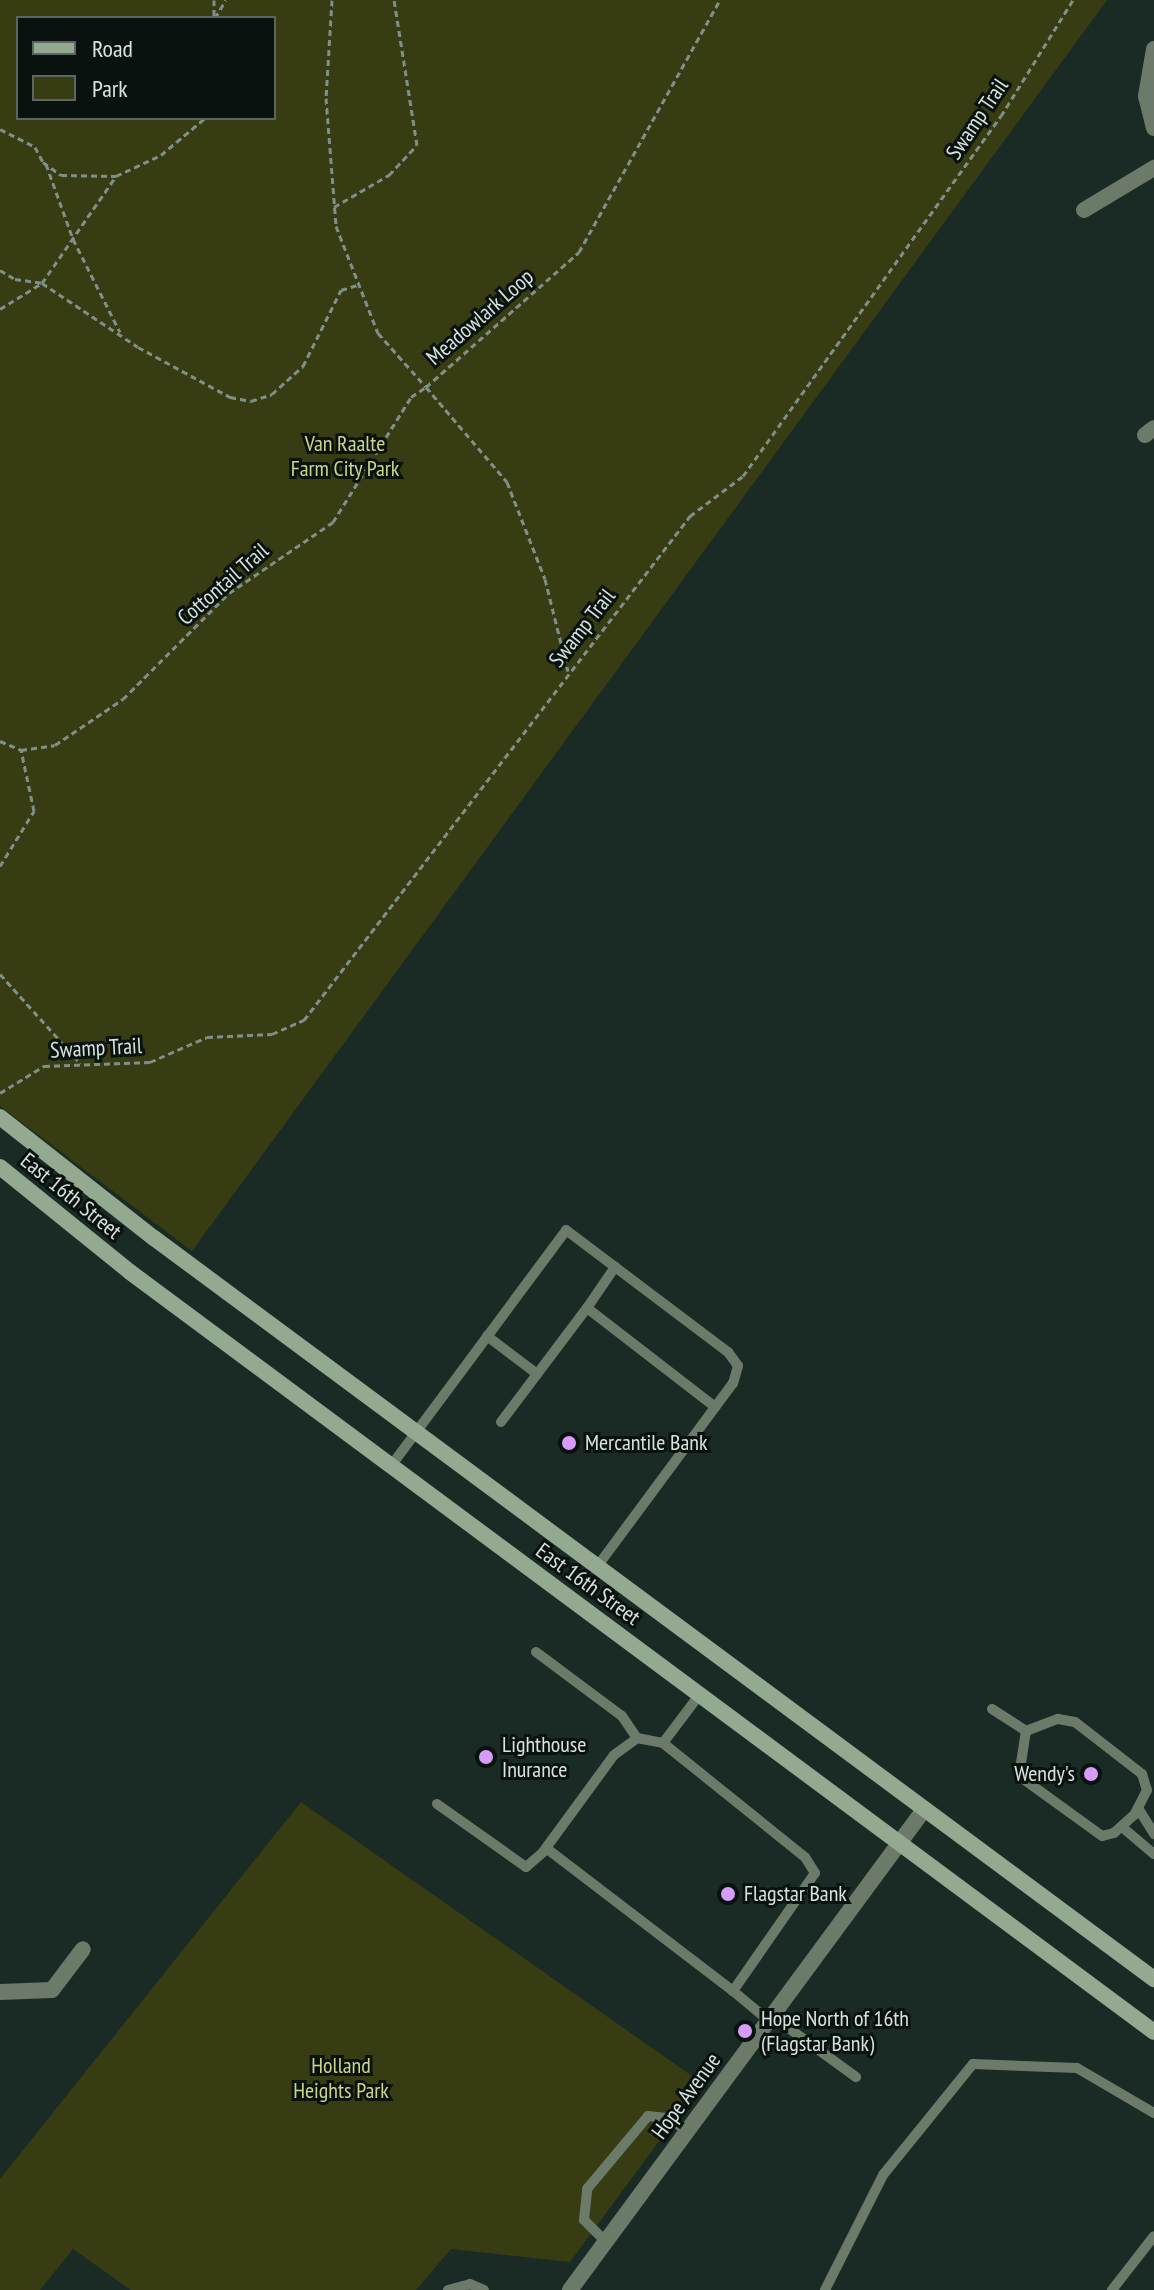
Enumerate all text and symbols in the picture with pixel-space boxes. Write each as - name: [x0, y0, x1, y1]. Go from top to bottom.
- legend: [16, 16, 276, 120]
- text: Road: [92, 33, 133, 64]
- text: Park: [92, 73, 128, 104]
- street label: Swamp Trail: [940, 73, 1014, 165]
- street label: Meadowlark Loop: [421, 263, 539, 371]
- park label: Van Raalte Farm City Park: [290, 430, 400, 482]
- street label: Cottontail Trail: [172, 537, 274, 631]
- street label: Swamp Trail: [543, 583, 621, 673]
- street label: Swamp Trail: [49, 1032, 143, 1064]
- street label: East 16th Street: [15, 1147, 127, 1245]
- place label: Mercantile Bank: [585, 1430, 707, 1456]
- marker: Mercantile Bank: [560, 1434, 578, 1452]
- street label: East 16th Street: [531, 1537, 645, 1631]
- place label: Lighthouse Inurance: [502, 1731, 586, 1782]
- marker: Lighthouse Inurance: [477, 1748, 495, 1766]
- place label: Wendy's: [1014, 1761, 1075, 1787]
- marker: Wendy's: [1082, 1765, 1100, 1783]
- place label: Flagstar Bank: [744, 1881, 847, 1907]
- marker: Flagstar Bank: [719, 1885, 737, 1903]
- place label: Hope North of 16th (Flagstar Bank): [761, 2005, 909, 2056]
- marker: Hope North of 16th (Flagstar Bank): [736, 2022, 754, 2040]
- street label: Hope Avenue: [646, 2048, 726, 2144]
- park label: Holland Heights Park: [293, 2052, 389, 2104]

